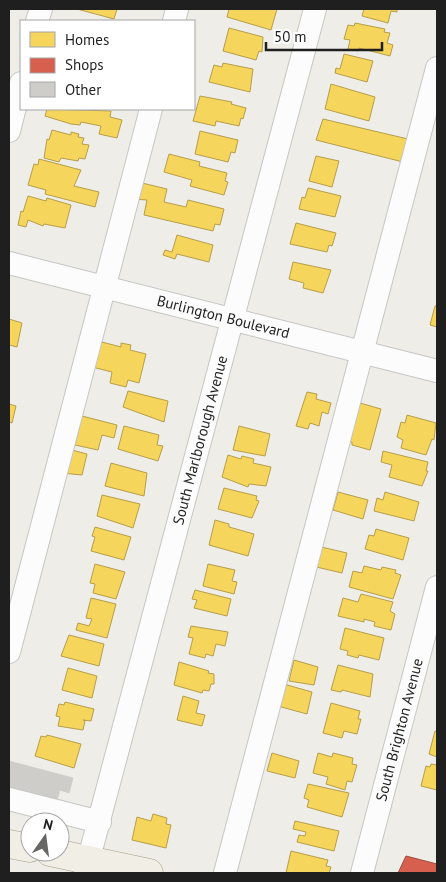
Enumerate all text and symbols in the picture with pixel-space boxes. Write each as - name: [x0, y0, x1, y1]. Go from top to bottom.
- legend: [20, 20, 195, 110]
- scale bar: [266, 20, 382, 52]
- text: 50 m: [274, 27, 307, 46]
- text: Homes: [65, 30, 109, 49]
- text: Shops: [65, 55, 104, 74]
- text: Other: [65, 80, 101, 99]
- street label: Burlington Boulevard: [155, 291, 292, 342]
- street label: South Marlborough Avenue: [168, 353, 231, 527]
- street label: South Brighton Avenue: [371, 656, 427, 803]
- north arrow: [20, 812, 70, 862]
- text: N: [42, 815, 55, 834]

